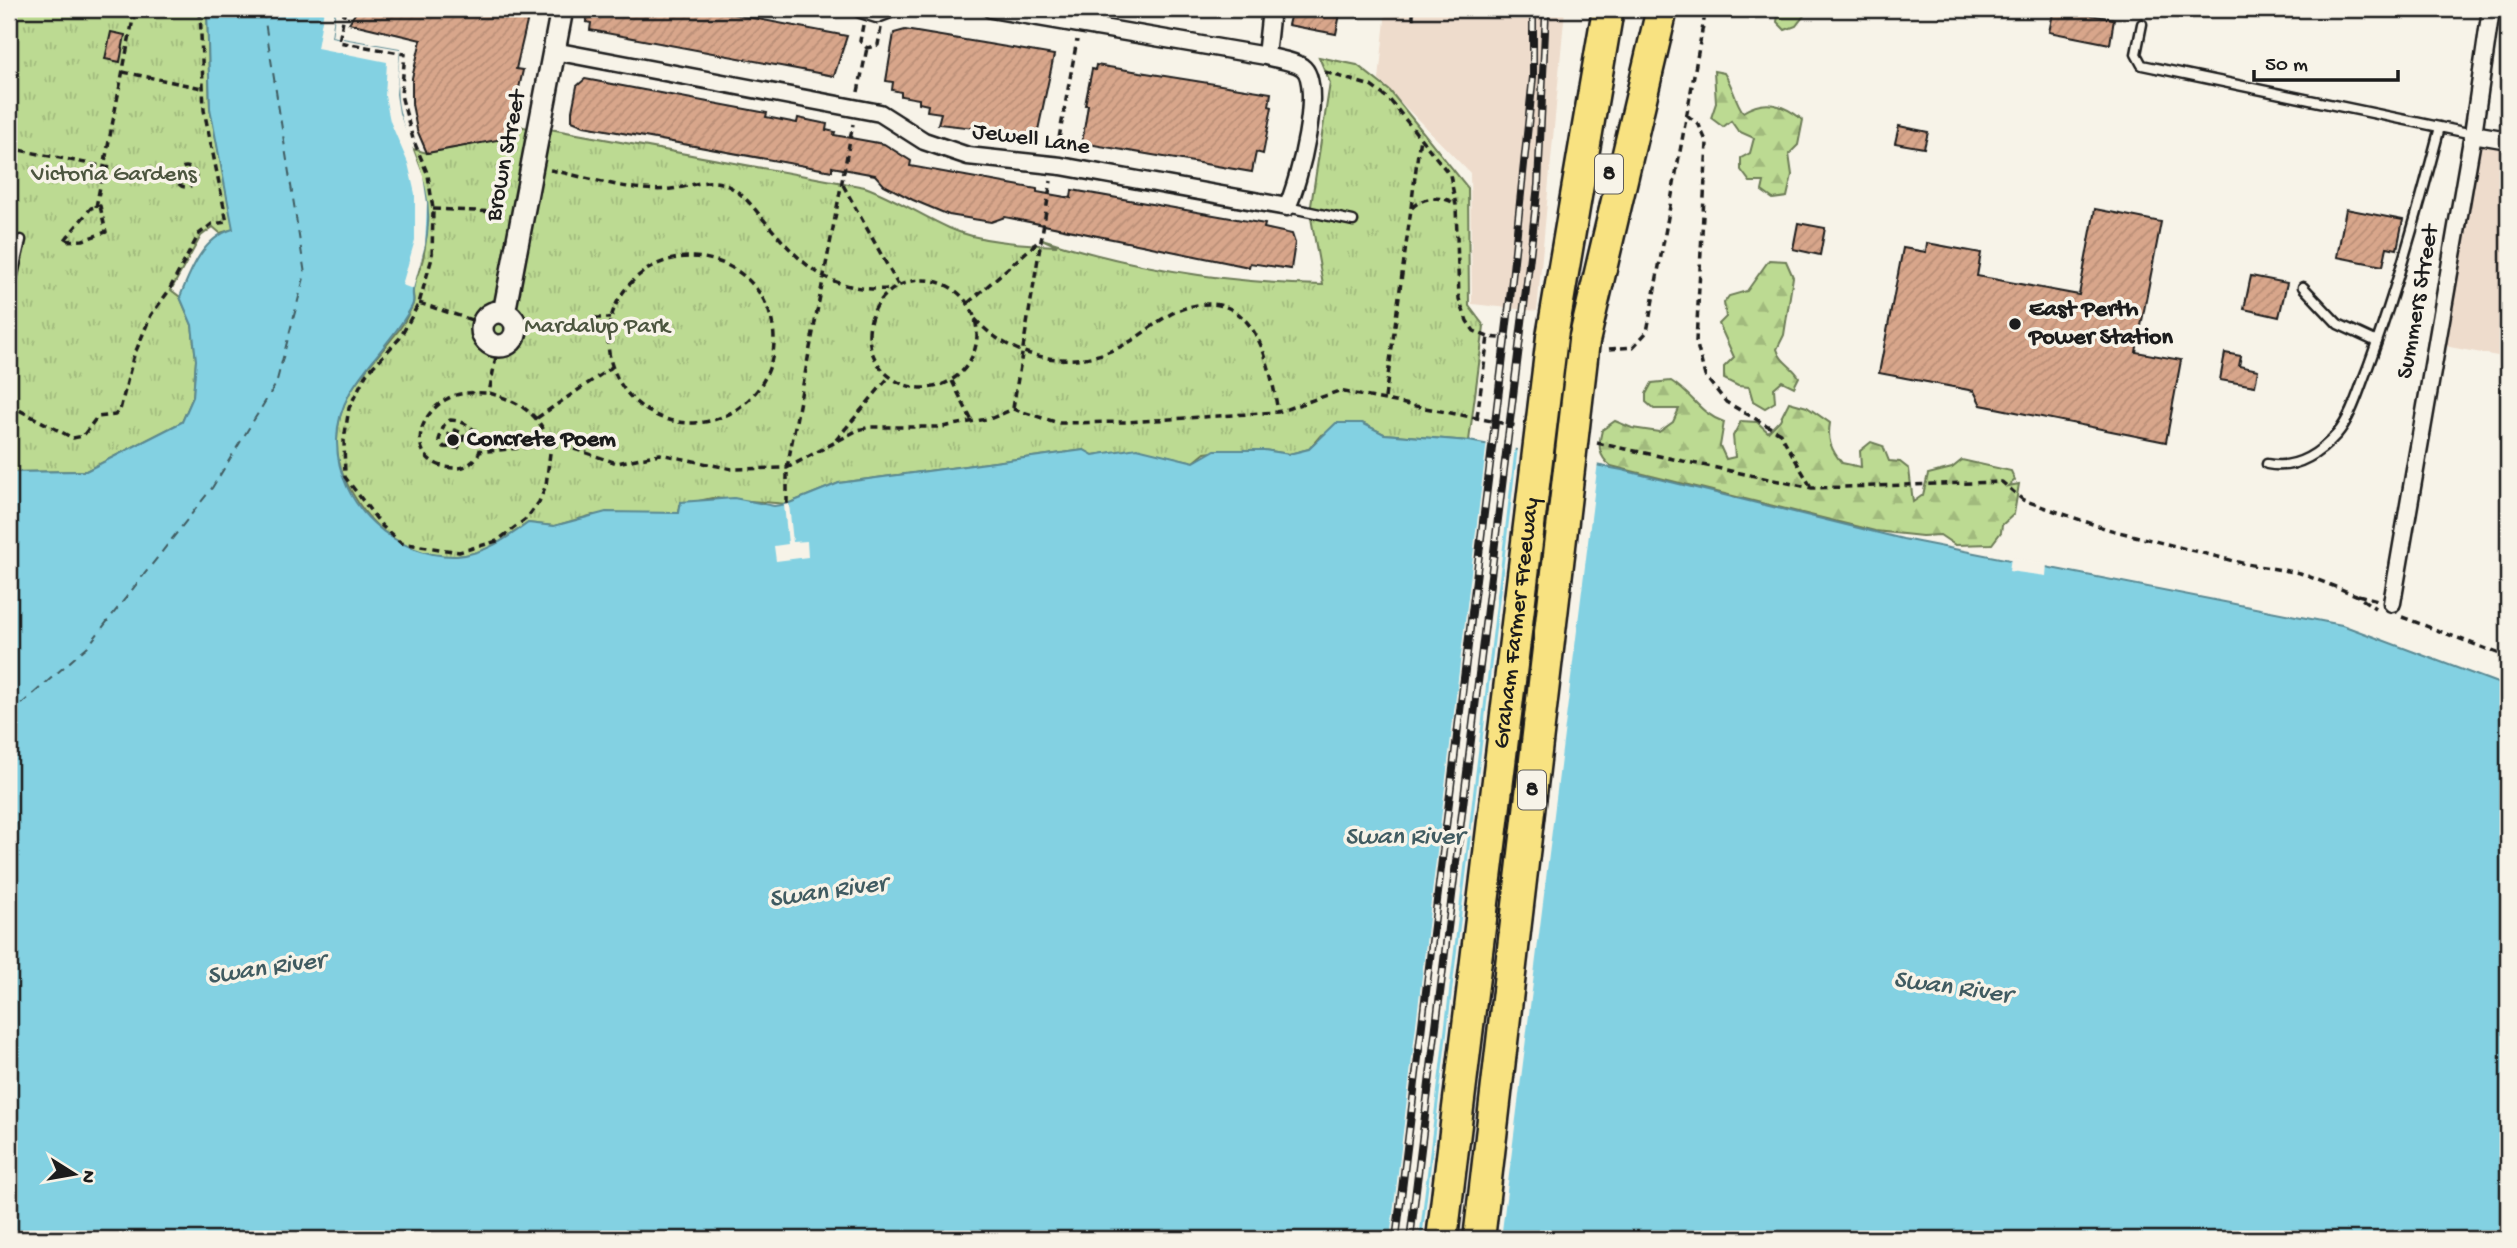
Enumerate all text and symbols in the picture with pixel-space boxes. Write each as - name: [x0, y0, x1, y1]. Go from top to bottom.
- scale bar: [2254, 38, 2398, 82]
- text: 50 m: [2265, 54, 2308, 79]
- street label: Brown Street: [480, 86, 534, 225]
- street label: Jewell Lane: [970, 117, 1092, 163]
- road number: 8: [1595, 154, 1623, 194]
- park label: Victoria Gardens: [30, 161, 198, 190]
- street label: Summers Street: [2391, 221, 2447, 381]
- place label: East Perth Power Station: [2027, 296, 2174, 353]
- park label: Mardalup Park: [524, 313, 672, 342]
- marker: East Perth Power Station: [2007, 316, 2023, 332]
- place label: Concrete Poem: [467, 426, 616, 455]
- marker: Concrete Poem: [445, 432, 461, 448]
- street label: Graham Farmer Freeway: [1487, 496, 1547, 750]
- road number: 8: [1518, 770, 1546, 810]
- water label: Swan River: [1345, 823, 1468, 854]
- water label: Swan River: [767, 869, 894, 917]
- water label: Swan River: [205, 946, 332, 994]
- water label: Swan River: [1891, 965, 2018, 1013]
- north arrow: [38, 1140, 108, 1210]
- text: N: [75, 1168, 100, 1185]

